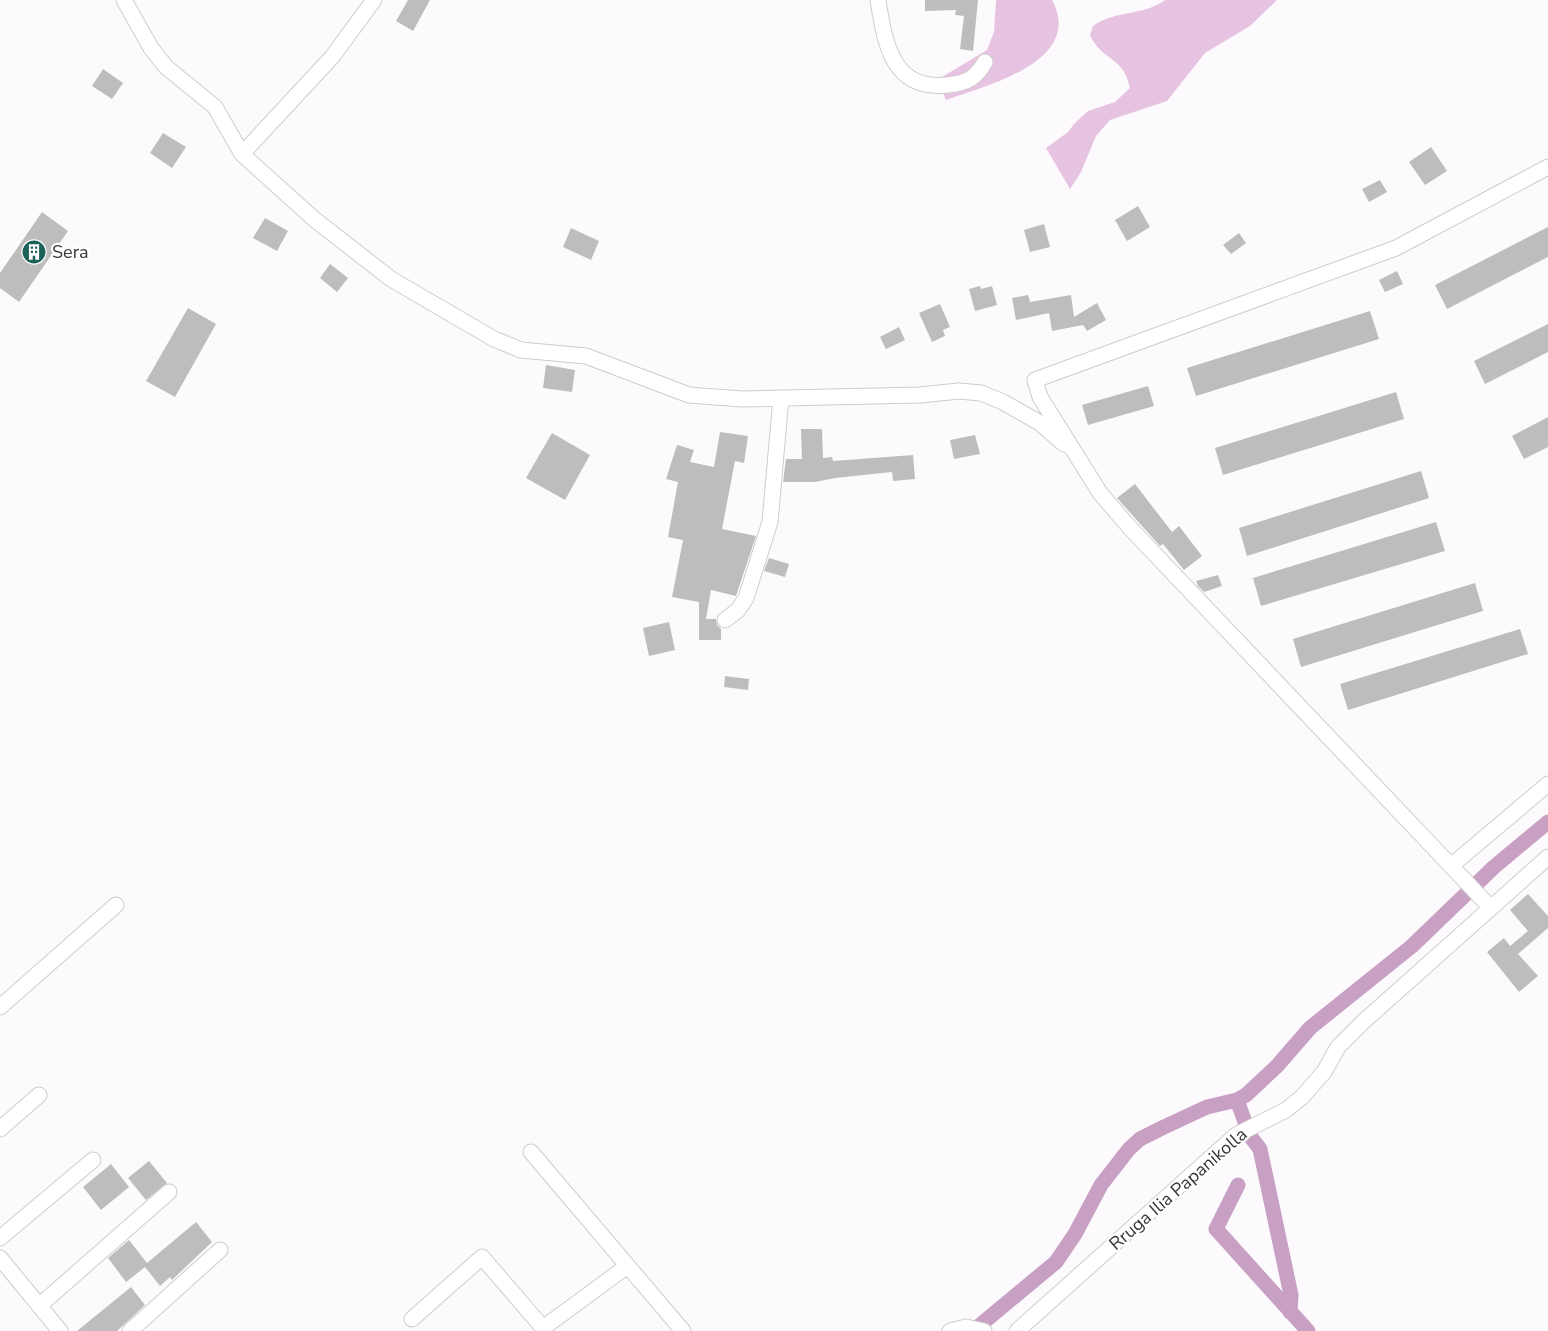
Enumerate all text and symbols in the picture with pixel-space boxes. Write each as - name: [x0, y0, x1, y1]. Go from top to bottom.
- building icon: Sera: [21, 239, 47, 265]
- place label: Sera: [52, 240, 89, 264]
- street label: Rruga Ilia Papanikolla: [1104, 1122, 1252, 1256]

